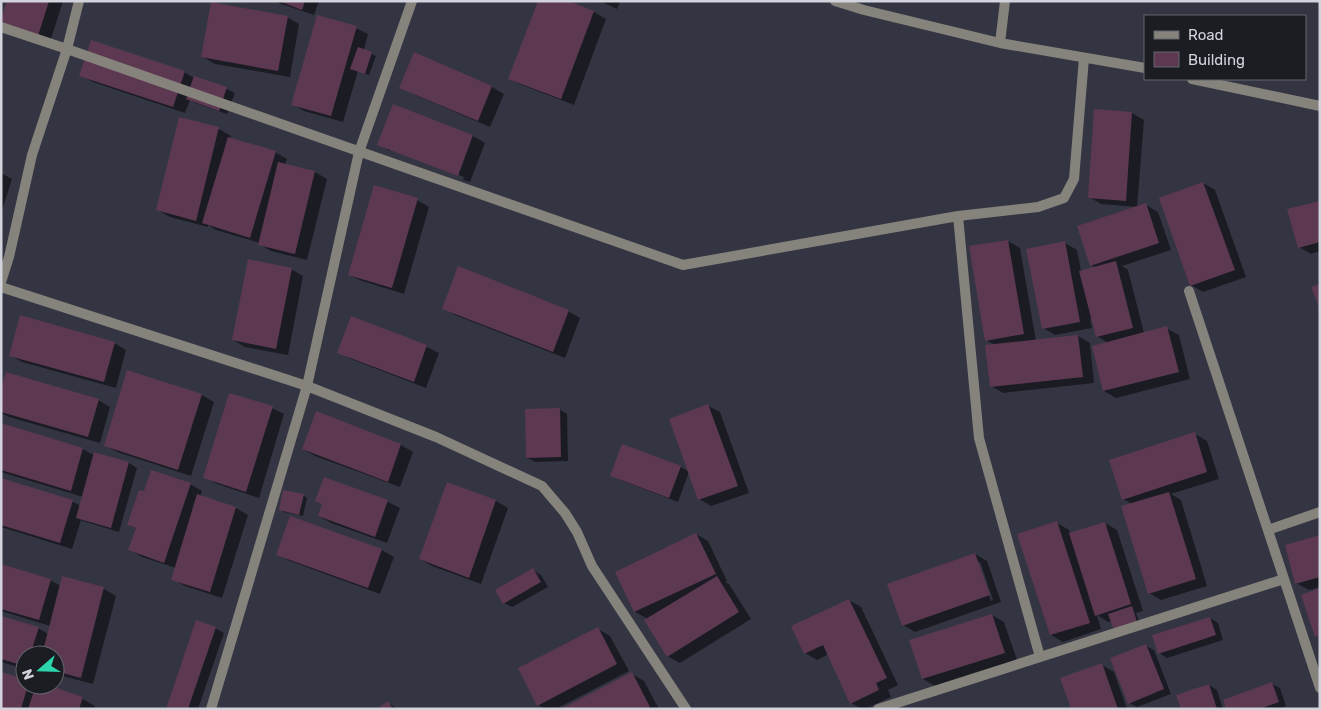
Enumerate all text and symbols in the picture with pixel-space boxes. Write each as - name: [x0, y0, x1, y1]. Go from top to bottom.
- legend: [1144, 15, 1306, 80]
- text: Road: [1188, 26, 1224, 44]
- text: Building: [1188, 51, 1245, 69]
- north arrow: [15, 645, 65, 695]
- text: N: [19, 667, 38, 682]

